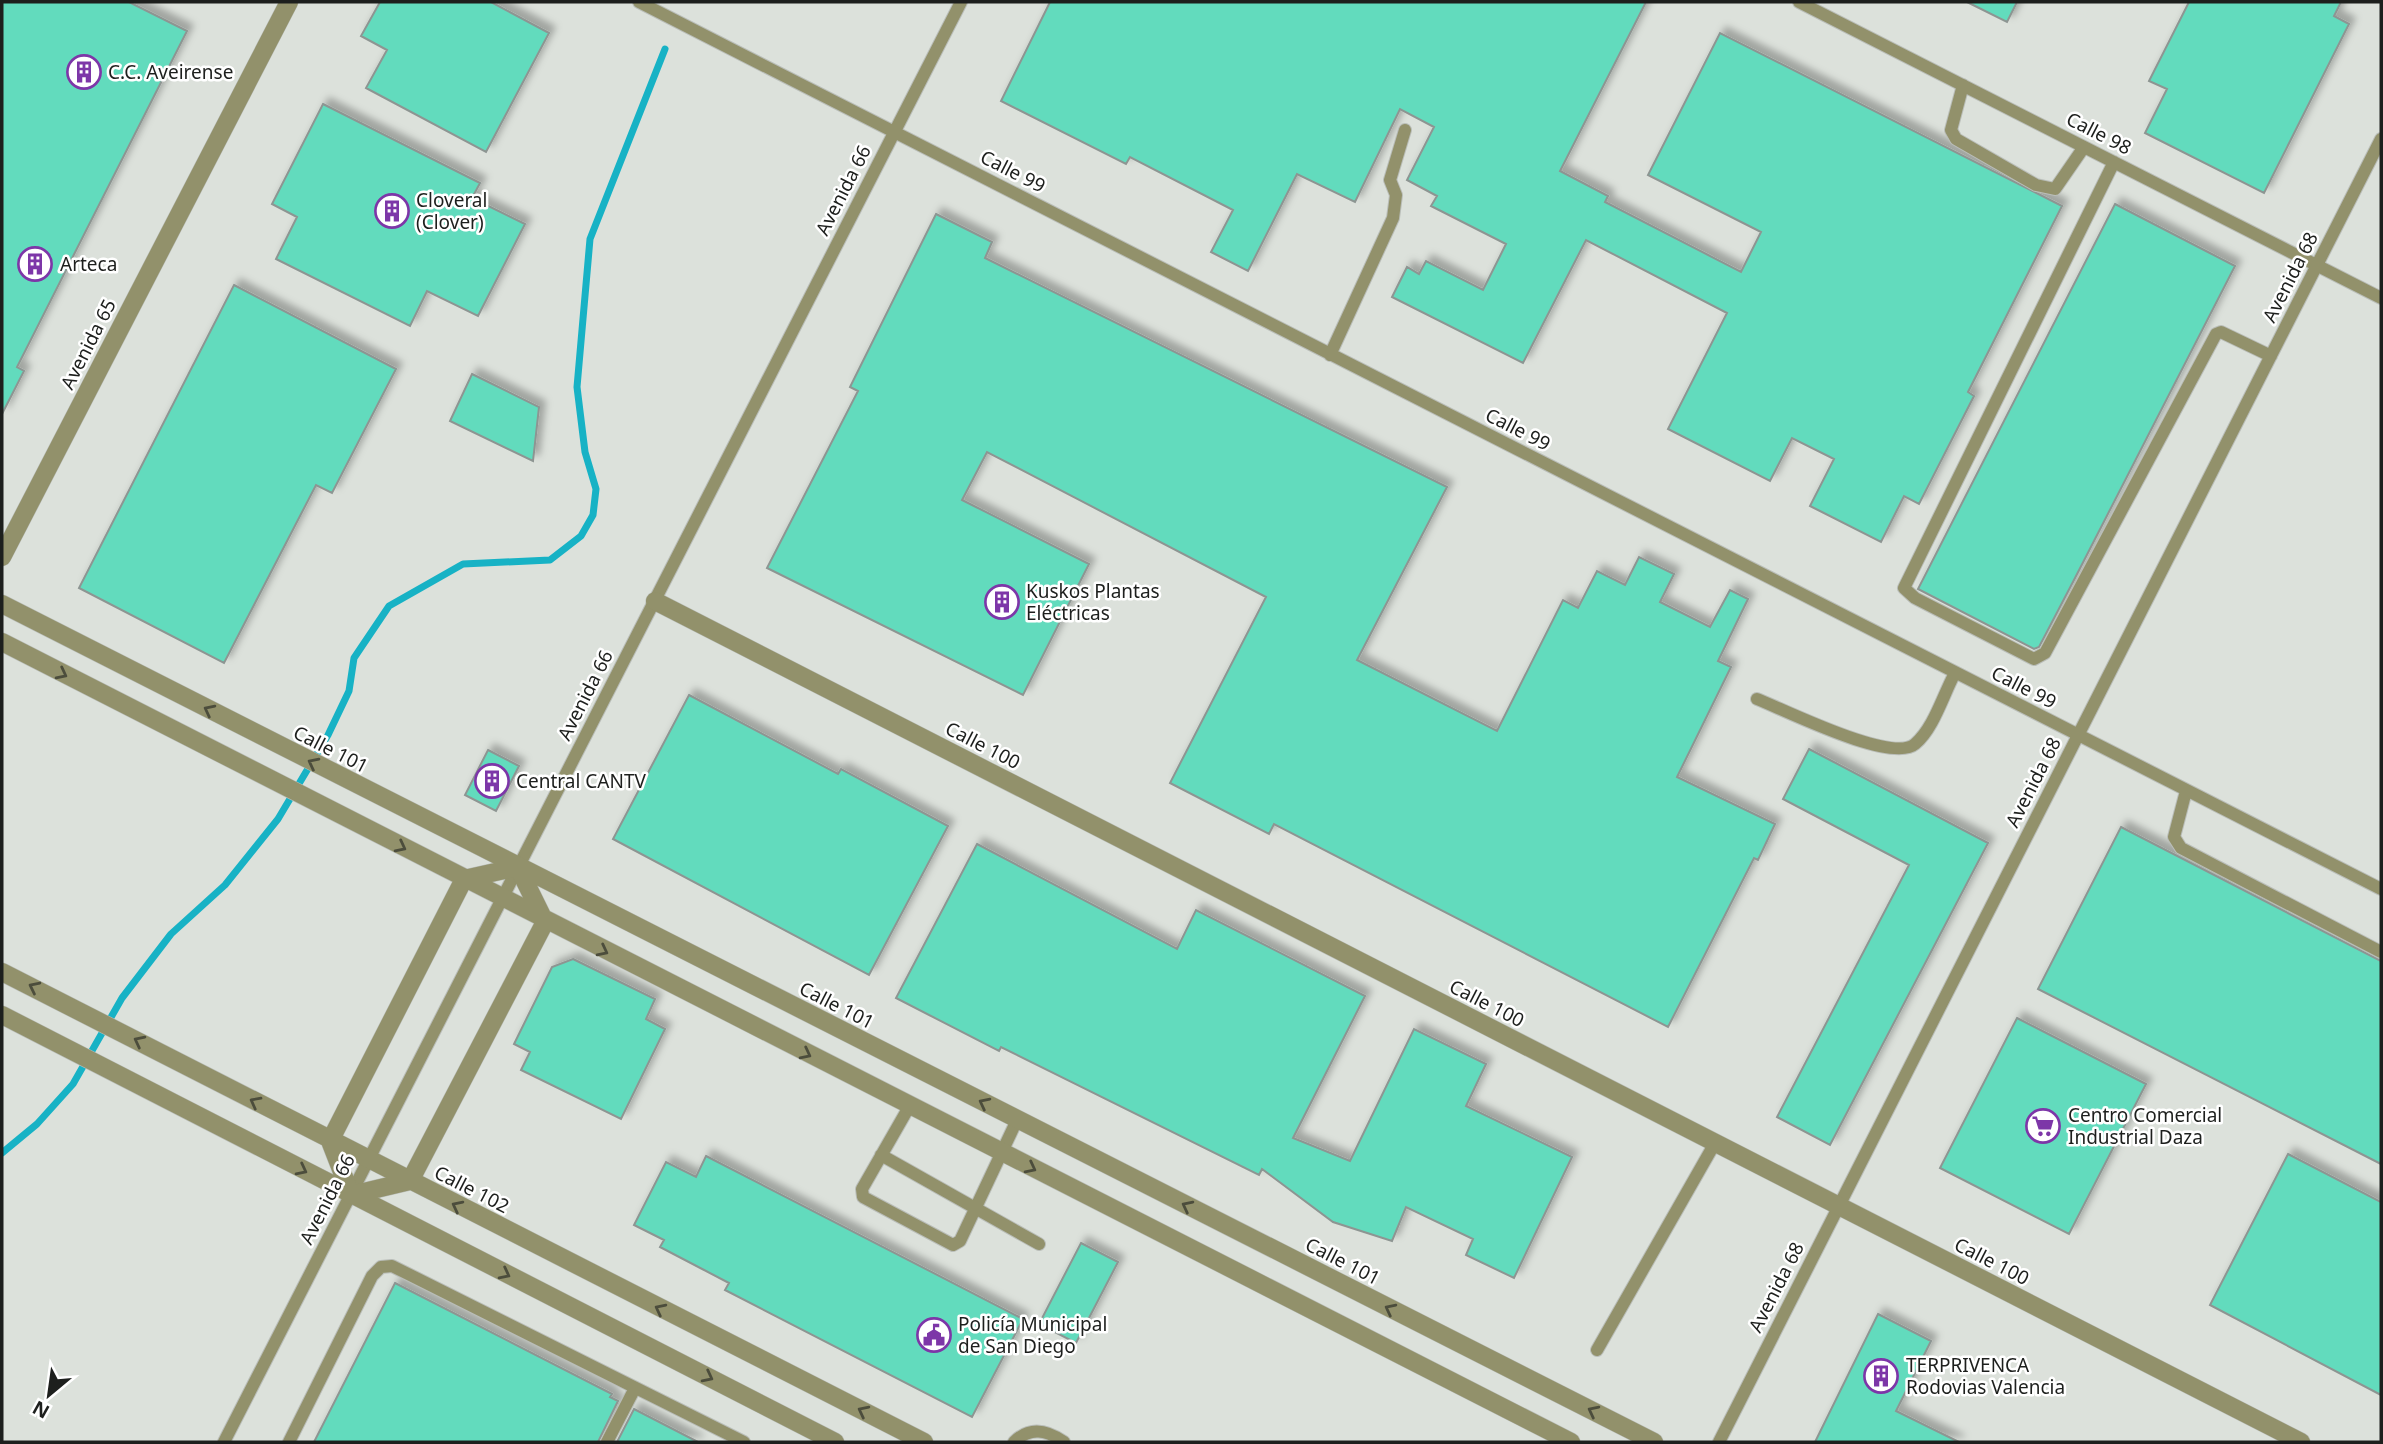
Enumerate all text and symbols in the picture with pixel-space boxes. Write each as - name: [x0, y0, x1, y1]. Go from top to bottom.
- building icon: C.C. Aveirense: [65, 53, 103, 91]
- place label: C.C. Aveirense: [108, 59, 233, 85]
- street label: Calle 98: [2062, 106, 2136, 160]
- street label: Avenida 66: [809, 140, 877, 240]
- street label: Calle 99: [976, 144, 1050, 198]
- place label: Cloveral (Clover): [416, 187, 487, 235]
- building icon: Cloveral (Clover): [373, 192, 411, 230]
- street label: Avenida 68: [2256, 227, 2324, 327]
- building icon: Arteca: [16, 245, 54, 283]
- place label: Arteca: [60, 251, 117, 277]
- street label: Avenida 65: [54, 294, 122, 394]
- street label: Calle 99: [1481, 402, 1555, 456]
- place label: Kuskos Plantas Eléctricas: [1026, 578, 1160, 626]
- building icon: Kuskos Plantas Eléctricas: [983, 583, 1021, 621]
- street label: Avenida 66: [551, 645, 619, 745]
- street label: Calle 99: [1987, 660, 2061, 714]
- one-way arrow: [55, 665, 67, 679]
- one-way arrow: [203, 704, 216, 718]
- street label: Calle 100: [941, 715, 1025, 775]
- street label: Calle 101: [289, 719, 373, 779]
- street label: Avenida 68: [1999, 732, 2067, 832]
- one-way arrow: [308, 758, 320, 772]
- building icon: Central CANTV: [473, 762, 511, 800]
- place label: Central CANTV: [516, 768, 646, 794]
- one-way arrow: [394, 838, 406, 852]
- one-way arrow: [596, 943, 608, 957]
- street label: Calle 100: [1445, 973, 1529, 1033]
- street label: Calle 101: [795, 975, 879, 1035]
- one-way arrow: [29, 982, 41, 996]
- one-way arrow: [134, 1036, 146, 1049]
- one-way arrow: [799, 1046, 811, 1060]
- one-way arrow: [250, 1096, 262, 1110]
- one-way arrow: [979, 1098, 991, 1112]
- place label: Centro Comercial Industrial Daza: [2068, 1102, 2222, 1150]
- supermarket icon: Centro Comercial Industrial Daza: [2024, 1107, 2062, 1145]
- street label: Avenida 66: [293, 1149, 361, 1249]
- street label: Calle 102: [430, 1159, 514, 1219]
- one-way arrow: [1024, 1160, 1036, 1174]
- one-way arrow: [295, 1162, 307, 1176]
- one-way arrow: [452, 1200, 465, 1214]
- one-way arrow: [1182, 1201, 1194, 1214]
- street label: Calle 101: [1301, 1231, 1385, 1291]
- street label: Calle 100: [1950, 1231, 2034, 1291]
- street label: Avenida 68: [1742, 1237, 1810, 1337]
- one-way arrow: [498, 1265, 510, 1279]
- one-way arrow: [655, 1303, 667, 1317]
- one-way arrow: [1385, 1303, 1397, 1317]
- place label: Policía Municipal de San Diego: [958, 1311, 1107, 1359]
- public building icon: Policía Municipal de San Diego: [915, 1316, 953, 1354]
- place label: TERPRIVENCA Rodovias Valencia: [1906, 1352, 2065, 1400]
- building icon: TERPRIVENCA Rodovias Valencia: [1862, 1357, 1900, 1395]
- north arrow: [14, 1360, 84, 1430]
- one-way arrow: [701, 1369, 713, 1382]
- text: N: [28, 1395, 54, 1425]
- one-way arrow: [858, 1406, 870, 1420]
- one-way arrow: [1588, 1406, 1600, 1420]

